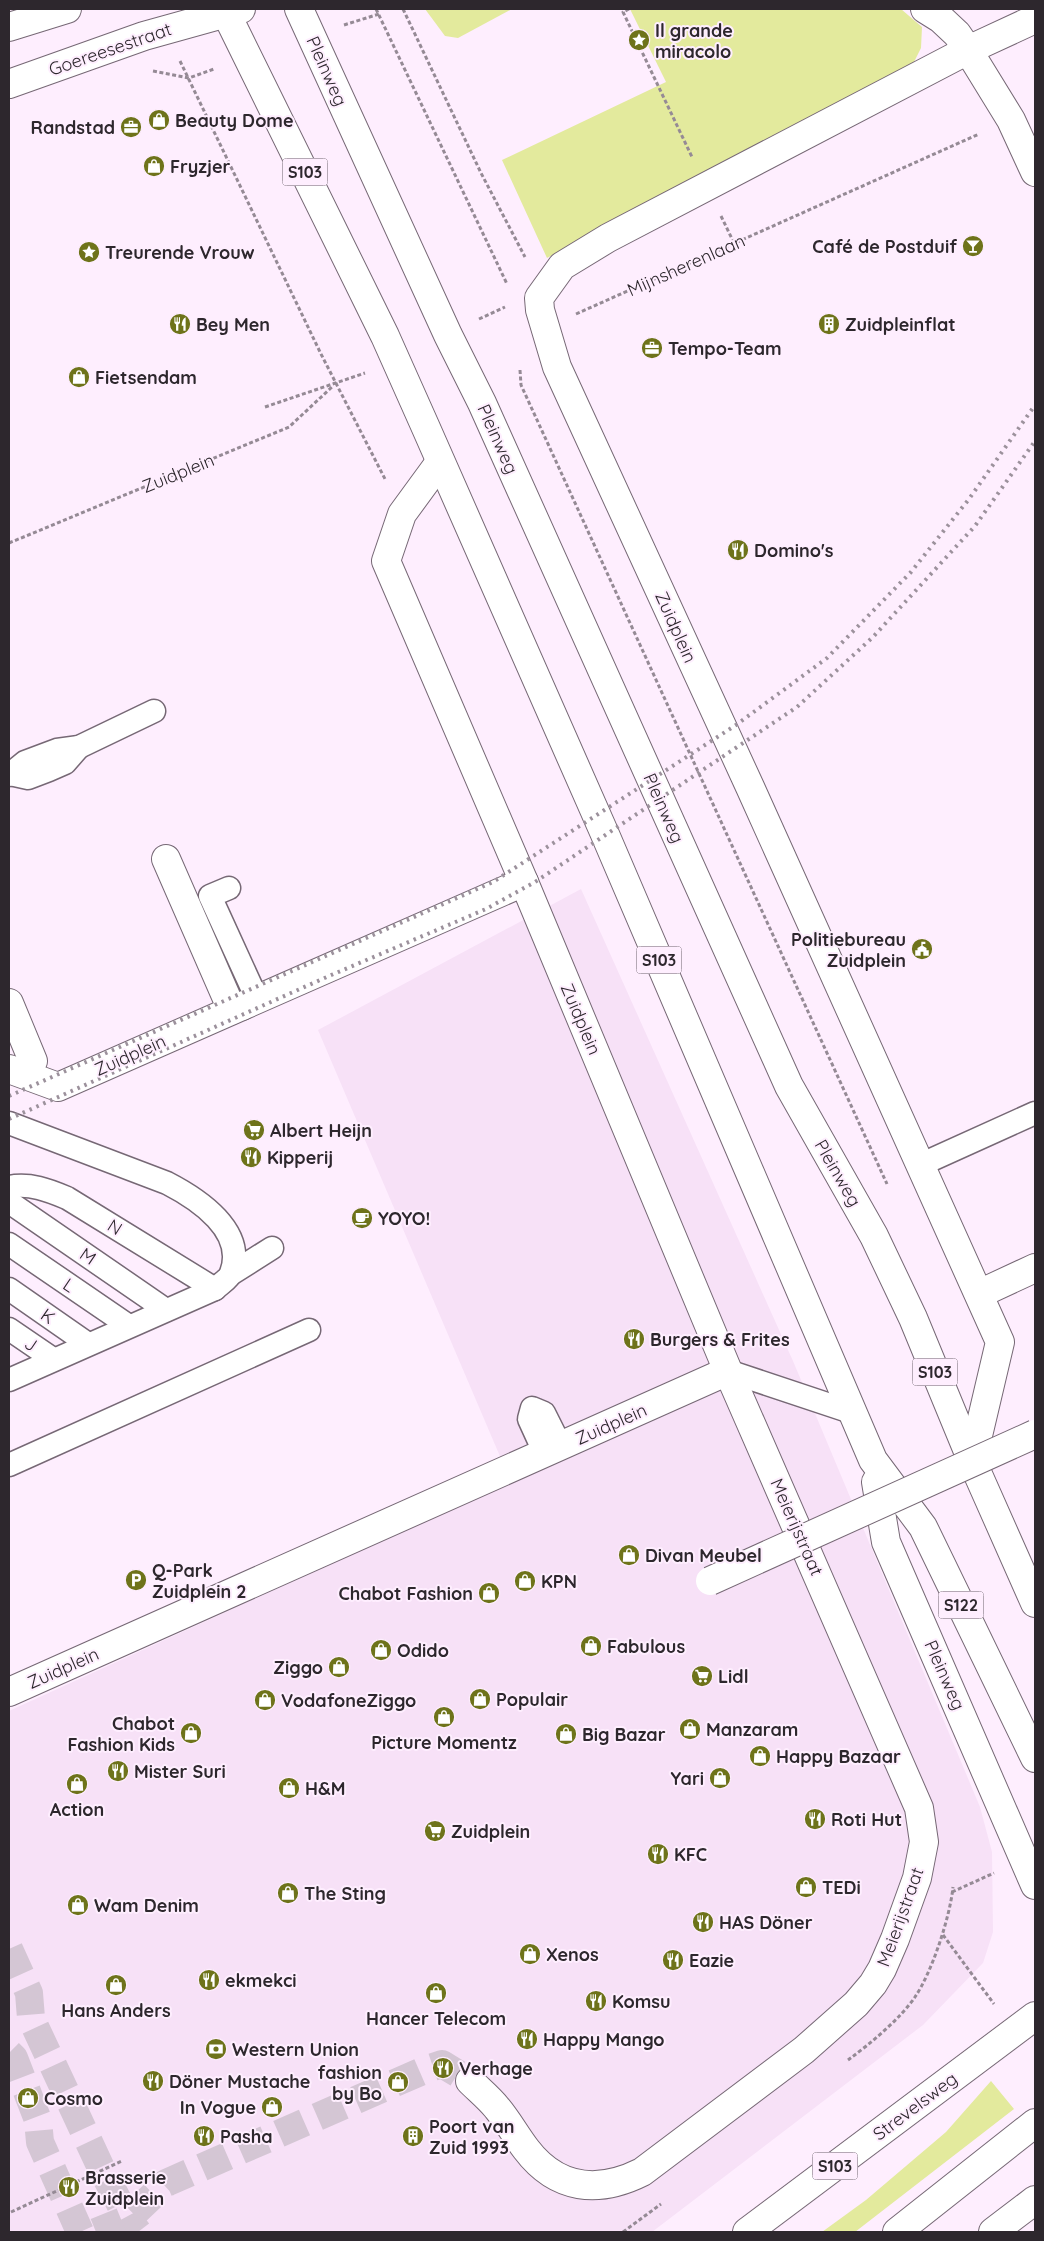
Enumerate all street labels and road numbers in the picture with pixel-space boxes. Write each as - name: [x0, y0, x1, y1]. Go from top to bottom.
- street label: Goereesestraat: [46, 17, 174, 81]
- street label: Pleinweg: [301, 33, 353, 109]
- road number: S103: [282, 158, 328, 186]
- street label: Mijnsherenlaan: [624, 229, 748, 301]
- street label: Pleinweg: [472, 401, 524, 477]
- street label: Zuidplein: [139, 448, 217, 498]
- street label: Zuidplein: [650, 588, 702, 666]
- street label: Pleinweg: [638, 770, 690, 846]
- road number: S103: [636, 946, 682, 974]
- street label: Zuidplein: [556, 980, 606, 1058]
- street label: Zuidplein: [91, 1029, 169, 1081]
- street label: Pleinweg: [810, 1135, 866, 1211]
- street label: N: [103, 1214, 127, 1240]
- street label: M: [75, 1242, 101, 1270]
- street label: L: [59, 1273, 80, 1297]
- street label: K: [36, 1303, 60, 1329]
- street label: J: [20, 1332, 42, 1356]
- road number: S103: [912, 1358, 958, 1385]
- street label: Zuidplein: [572, 1398, 650, 1450]
- street label: Meierijstraat: [765, 1475, 829, 1579]
- road number: S122: [938, 1592, 984, 1618]
- street label: Pleinweg: [919, 1637, 971, 1713]
- street label: Zuidplein: [24, 1642, 102, 1694]
- street label: Meierijstraat: [871, 1864, 929, 1970]
- street label: Strevelsweg: [868, 2067, 962, 2145]
- road number: S103: [812, 2152, 858, 2180]

